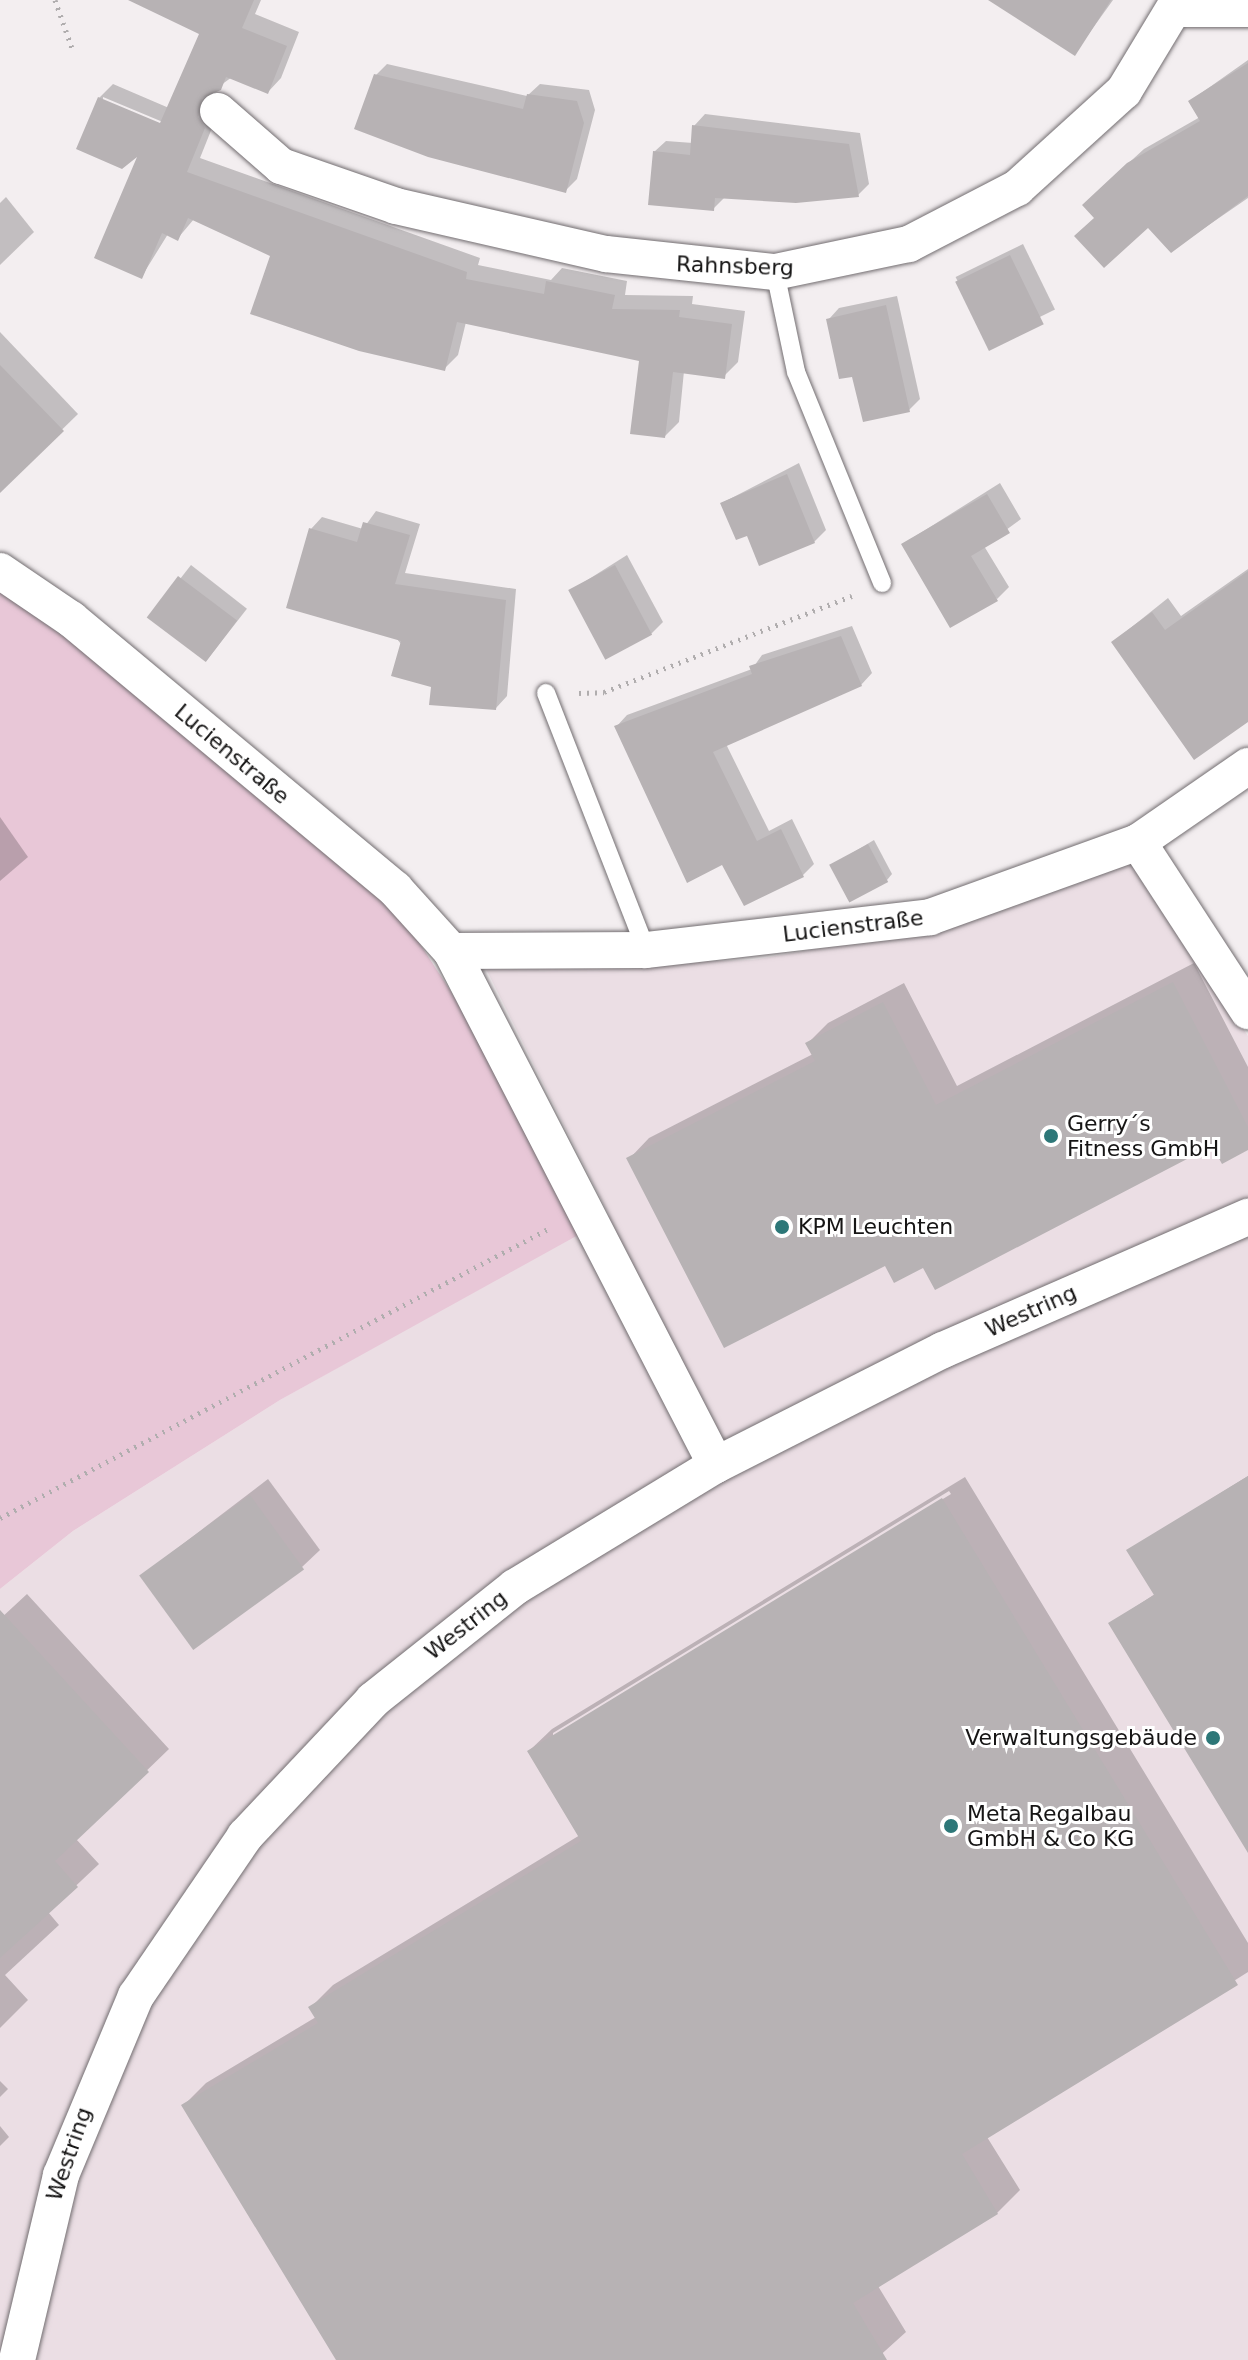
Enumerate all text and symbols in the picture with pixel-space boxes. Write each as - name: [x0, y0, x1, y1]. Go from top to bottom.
- street label: Rahnsberg: [676, 251, 794, 281]
- street label: Lucienstraße: [169, 698, 295, 810]
- street label: Lucienstraße: [781, 904, 925, 948]
- place label: Gerry´s Fitness GmbH: [1067, 1110, 1219, 1162]
- marker: Gerry´s Fitness GmbH: [1042, 1127, 1060, 1145]
- place label: KPM Leuchten: [798, 1214, 953, 1240]
- marker: KPM Leuchten: [773, 1218, 791, 1236]
- street label: Westring: [981, 1279, 1081, 1343]
- street label: Westring: [420, 1585, 512, 1665]
- place label: Verwaltungsgebäude: [965, 1725, 1197, 1751]
- marker: Verwaltungsgebäude: [1204, 1729, 1222, 1747]
- place label: Meta Regalbau GmbH & Co KG: [967, 1800, 1134, 1852]
- marker: Meta Regalbau GmbH & Co KG: [942, 1817, 960, 1835]
- street label: Westring: [41, 2104, 97, 2204]

